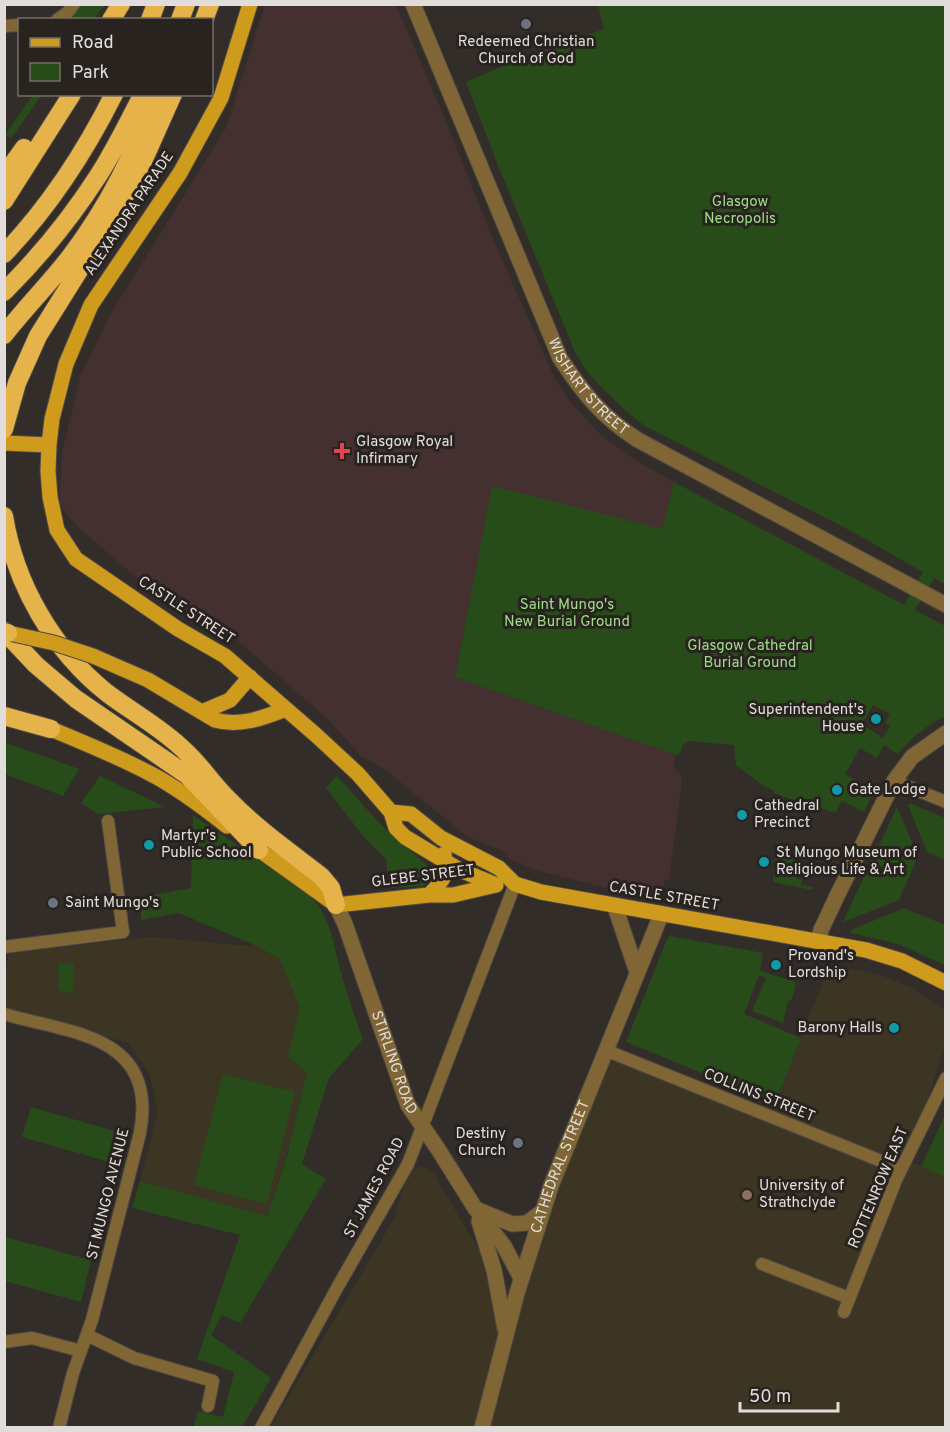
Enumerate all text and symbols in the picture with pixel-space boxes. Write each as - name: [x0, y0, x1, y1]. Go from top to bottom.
- marker: Redeemed Christian Church of God: [519, 17, 533, 31]
- legend: [18, 18, 213, 96]
- text: Road: [72, 32, 114, 55]
- place label: Redeemed Christian Church of God: [458, 33, 594, 69]
- text: Park: [72, 62, 109, 85]
- street label: ALEXANDRA PARADE: [81, 148, 179, 280]
- park label: Glasgow Necropolis: [704, 193, 776, 229]
- street label: WISHART STREET: [543, 335, 632, 440]
- place label: Glasgow Royal Infirmary: [356, 433, 453, 469]
- marker: Glasgow Royal Infirmary: [333, 442, 351, 460]
- street label: CASTLE STREET: [134, 573, 238, 649]
- park label: Saint Mungo's New Burial Ground: [504, 596, 630, 632]
- park label: Glasgow Cathedral Burial Ground: [687, 637, 813, 673]
- place label: Superintendent's House: [749, 701, 864, 737]
- marker: Superintendent's House: [869, 712, 883, 726]
- place label: Gate Lodge: [849, 781, 926, 800]
- marker: Gate Lodge: [830, 783, 844, 797]
- place label: Cathedral Precinct: [754, 797, 820, 833]
- marker: Cathedral Precinct: [735, 808, 749, 822]
- place label: Martyr's Public School: [161, 827, 252, 863]
- marker: Martyr's Public School: [142, 838, 156, 852]
- place label: St Mungo Museum of Religious Life & Art: [776, 844, 917, 880]
- marker: St Mungo Museum of Religious Life & Art: [757, 855, 771, 869]
- street label: GLEBE STREET: [370, 861, 476, 893]
- street label: CASTLE STREET: [607, 878, 721, 916]
- place label: Saint Mungo's: [65, 894, 159, 913]
- marker: Saint Mungo's: [46, 896, 60, 910]
- place label: Provand's Lordship: [788, 947, 854, 983]
- marker: Provand's Lordship: [769, 958, 783, 972]
- street label: STIRLING ROAD: [366, 1008, 421, 1118]
- place label: Barony Halls: [797, 1019, 882, 1038]
- marker: Barony Halls: [887, 1021, 901, 1035]
- street label: COLLINS STREET: [701, 1065, 817, 1127]
- street label: CATHEDRAL STREET: [527, 1097, 594, 1236]
- street label: ROTTENROW EAST: [845, 1124, 913, 1252]
- place label: Destiny Church: [456, 1125, 506, 1161]
- street label: ST MUNGO AVENUE: [83, 1126, 135, 1262]
- street label: ST JAMES ROAD: [340, 1134, 410, 1242]
- marker: Destiny Church: [511, 1136, 525, 1150]
- place label: University of Strathclyde: [759, 1177, 844, 1213]
- marker: University of Strathclyde: [740, 1188, 754, 1202]
- scale bar: [740, 1375, 838, 1413]
- text: 50 m: [749, 1386, 791, 1409]

